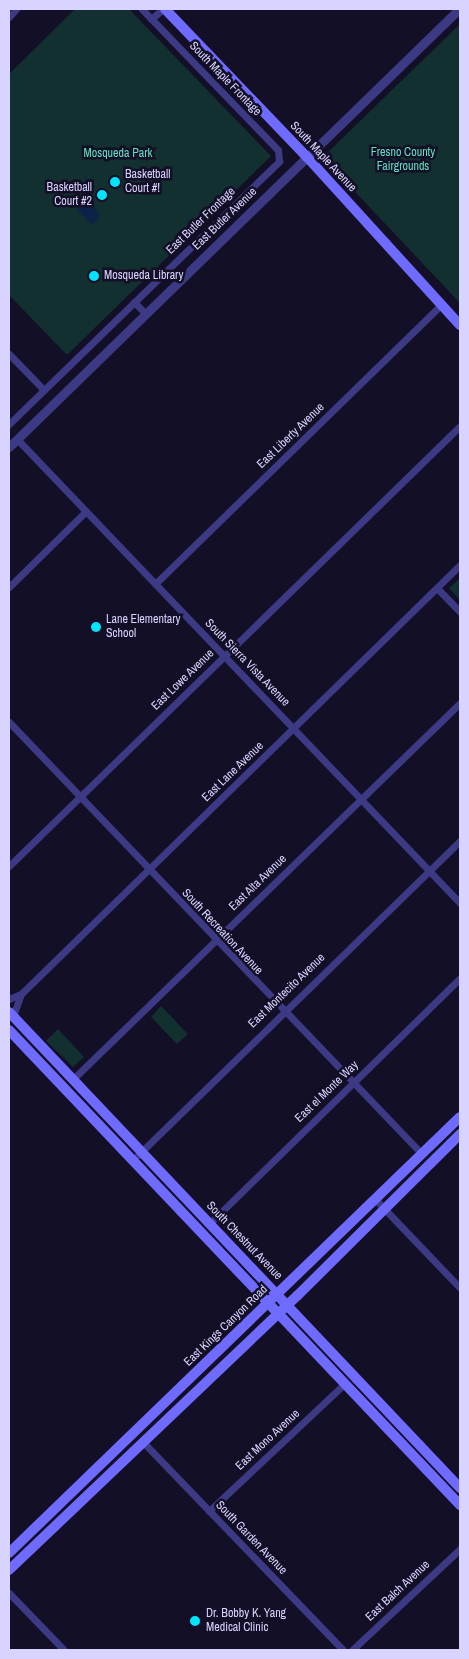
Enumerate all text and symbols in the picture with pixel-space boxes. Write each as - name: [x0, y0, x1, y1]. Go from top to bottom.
- street label: South Maple Frontage: [186, 39, 264, 119]
- street label: South Maple Avenue: [287, 119, 359, 195]
- park label: Fresno County Fairgrounds: [371, 146, 435, 174]
- park label: Mosqueda Park: [84, 147, 152, 161]
- place label: Basketball Court #!: [125, 168, 170, 196]
- marker: Basketball Court #!: [109, 176, 121, 188]
- place label: Basketball Court #2: [47, 181, 92, 209]
- street label: East Butler Frontage: [164, 184, 238, 258]
- street label: East Butler Avenue: [190, 185, 260, 253]
- marker: Basketball Court #2: [96, 189, 108, 201]
- place label: Mosqueda Library: [104, 269, 183, 283]
- marker: Mosqueda Library: [88, 270, 100, 282]
- street label: East Liberty Avenue: [254, 400, 328, 472]
- place label: Lane Elementary School: [106, 613, 180, 641]
- street label: South Sierra Vista Avenue: [201, 616, 293, 710]
- marker: Lane Elementary School: [90, 621, 102, 633]
- street label: East Lowe Avenue: [149, 646, 217, 714]
- street label: East Lane Avenue: [199, 739, 267, 805]
- street label: East Alta Avenue: [226, 852, 290, 914]
- street label: South Recreation Avenue: [178, 886, 266, 978]
- street label: East Montecito Avenue: [245, 951, 329, 1031]
- street label: East el Monte Way: [292, 1058, 362, 1126]
- street label: South Chestnut Avenue: [203, 1199, 285, 1283]
- street label: East Kings Canyon Road: [181, 1282, 271, 1370]
- street label: East Mono Avenue: [233, 1406, 303, 1474]
- street label: South Garden Avenue: [212, 1498, 290, 1578]
- street label: East Balch Avenue: [363, 1557, 433, 1625]
- place label: Dr. Bobby K. Yang Medical Clinic: [206, 1607, 286, 1635]
- marker: Dr. Bobby K. Yang Medical Clinic: [188, 1614, 202, 1628]

